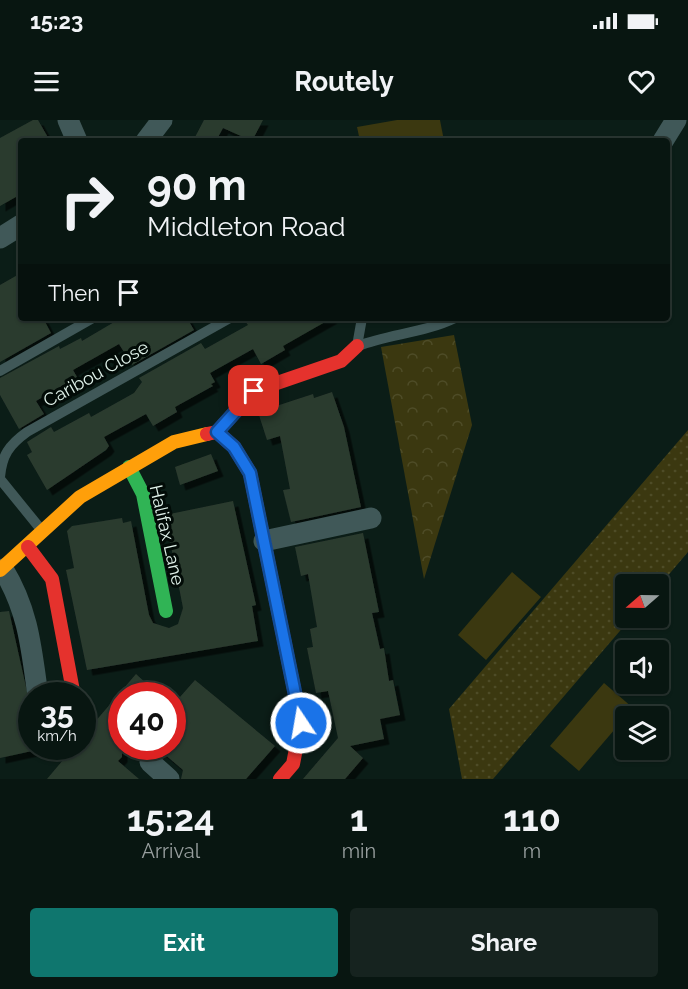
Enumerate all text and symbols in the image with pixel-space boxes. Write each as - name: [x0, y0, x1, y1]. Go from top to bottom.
- text: 15:23: [30, 8, 83, 34]
- icon: menu: [30, 65, 63, 98]
- icon: heart: [625, 65, 658, 98]
- text: Routely: [294, 66, 394, 97]
- text: 90 m: [147, 161, 247, 210]
- icon: right: [48, 162, 126, 240]
- text: Middleton Road: [147, 211, 345, 242]
- icon: arrive: [112, 276, 145, 309]
- text: Then: [48, 280, 100, 306]
- street label: Caribou Close: [40, 336, 152, 411]
- pin: [228, 365, 279, 416]
- icon: arrive: [237, 374, 270, 407]
- street label: Halifax Lane: [146, 483, 189, 588]
- north arrow: [615, 574, 669, 628]
- map controls: [615, 574, 669, 760]
- button: sound: [615, 640, 669, 694]
- speed limit sign: 40: [108, 682, 186, 760]
- position arrow: [269, 691, 333, 755]
- text: 35: [40, 696, 74, 731]
- button: layers: [615, 706, 669, 760]
- text: km/h: [37, 727, 77, 745]
- text: 15:24: [127, 797, 215, 839]
- text: 1: [350, 797, 368, 839]
- text: 110: [503, 797, 561, 839]
- text: Arrival: [142, 839, 200, 863]
- text: min: [342, 839, 376, 863]
- text: m: [523, 839, 541, 863]
- button: Exit: [30, 908, 338, 977]
- button: Share: [350, 908, 658, 977]

